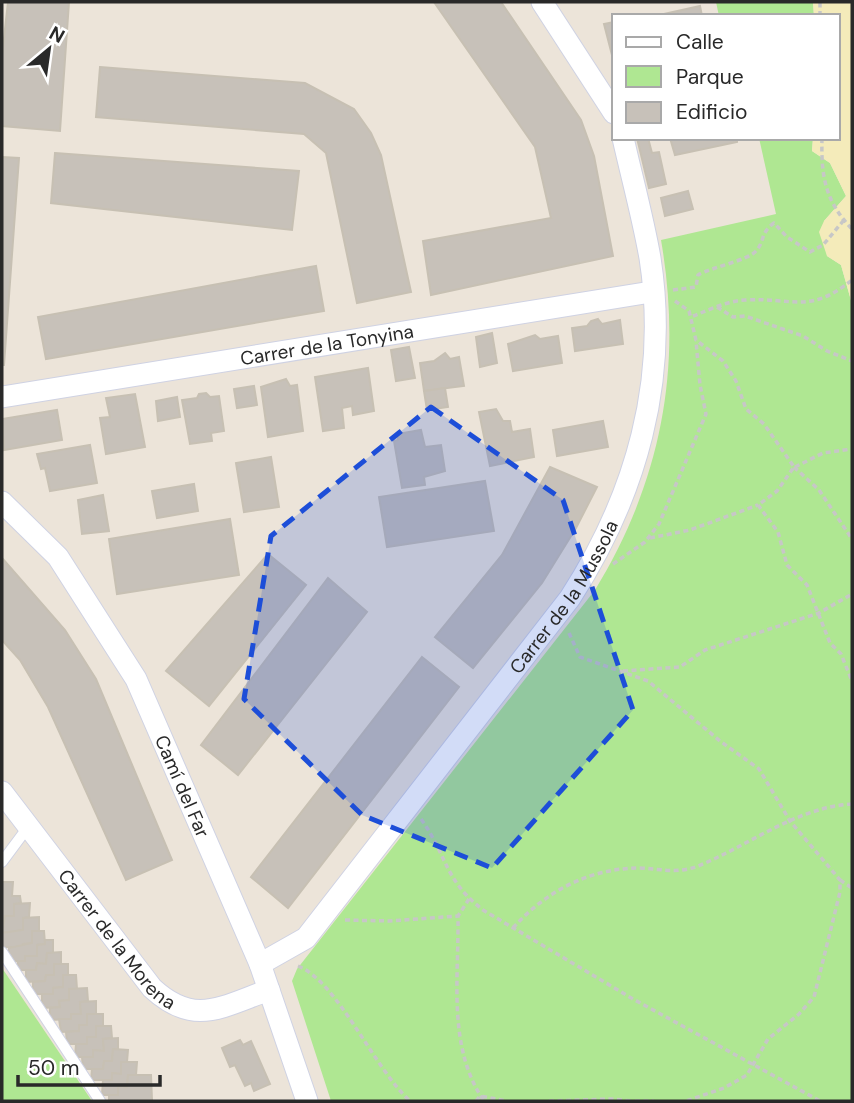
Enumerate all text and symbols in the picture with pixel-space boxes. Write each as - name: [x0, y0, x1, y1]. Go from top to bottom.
- north arrow: [14, 14, 84, 84]
- legend: [612, 14, 840, 140]
- text: N: [45, 20, 69, 49]
- text: Calle: [676, 28, 724, 56]
- text: Parque: [676, 63, 744, 91]
- text: Edificio: [676, 98, 747, 126]
- street label: Carrer de la Tonyina: [238, 319, 415, 371]
- street label: Carrer de la Mussola: [504, 516, 624, 679]
- street label: Camí del Far: [149, 731, 215, 841]
- street label: Carrer de la Morena: [52, 864, 180, 1015]
- scale bar: [18, 1044, 159, 1088]
- text: 50 m: [28, 1054, 79, 1082]

